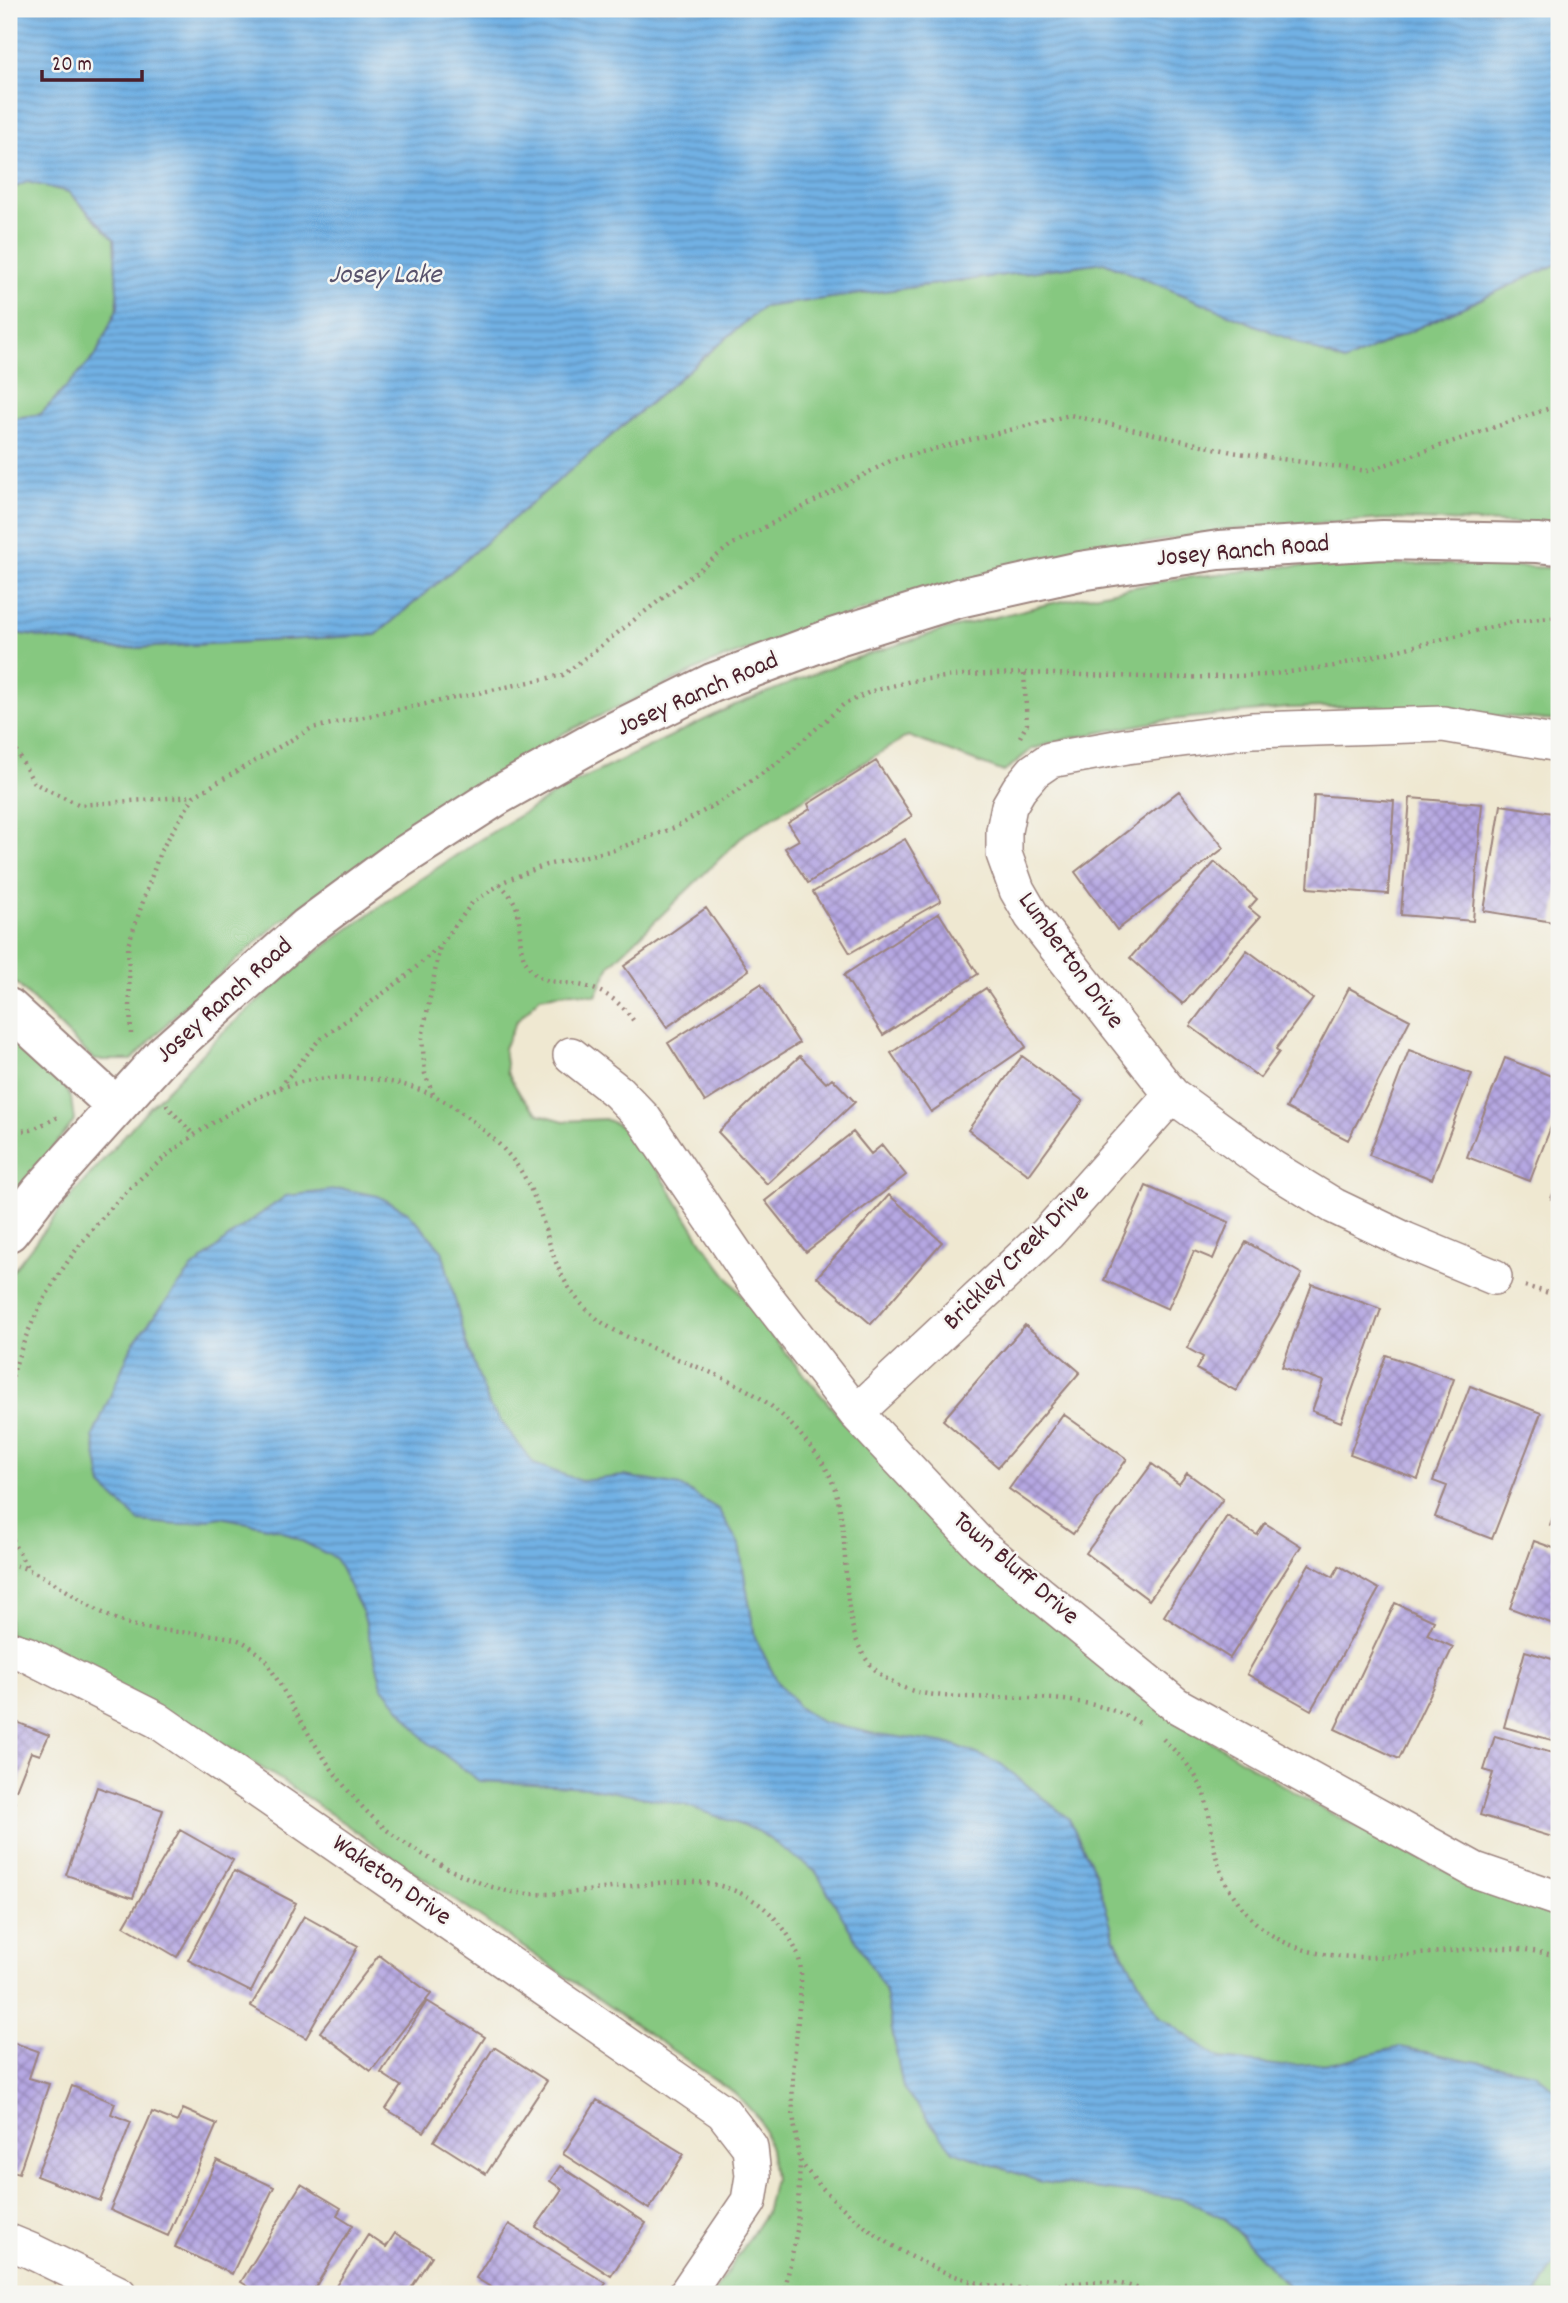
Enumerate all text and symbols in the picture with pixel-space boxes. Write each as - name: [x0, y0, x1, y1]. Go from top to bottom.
- scale bar: [42, 38, 142, 82]
- text: 20 m: [52, 51, 92, 81]
- water label: Josey Lake: [329, 257, 443, 297]
- street label: Josey Ranch Road: [1155, 526, 1331, 578]
- street label: Josey Ranch Road: [611, 643, 785, 747]
- street label: Lumberton Drive: [1008, 885, 1132, 1037]
- street label: Josey Ranch Road: [148, 929, 302, 1073]
- street label: Brickley Creek Drive: [935, 1176, 1099, 1340]
- street label: Town Bluff Drive: [943, 1503, 1087, 1635]
- street label: Waketon Drive: [324, 1826, 458, 1936]

